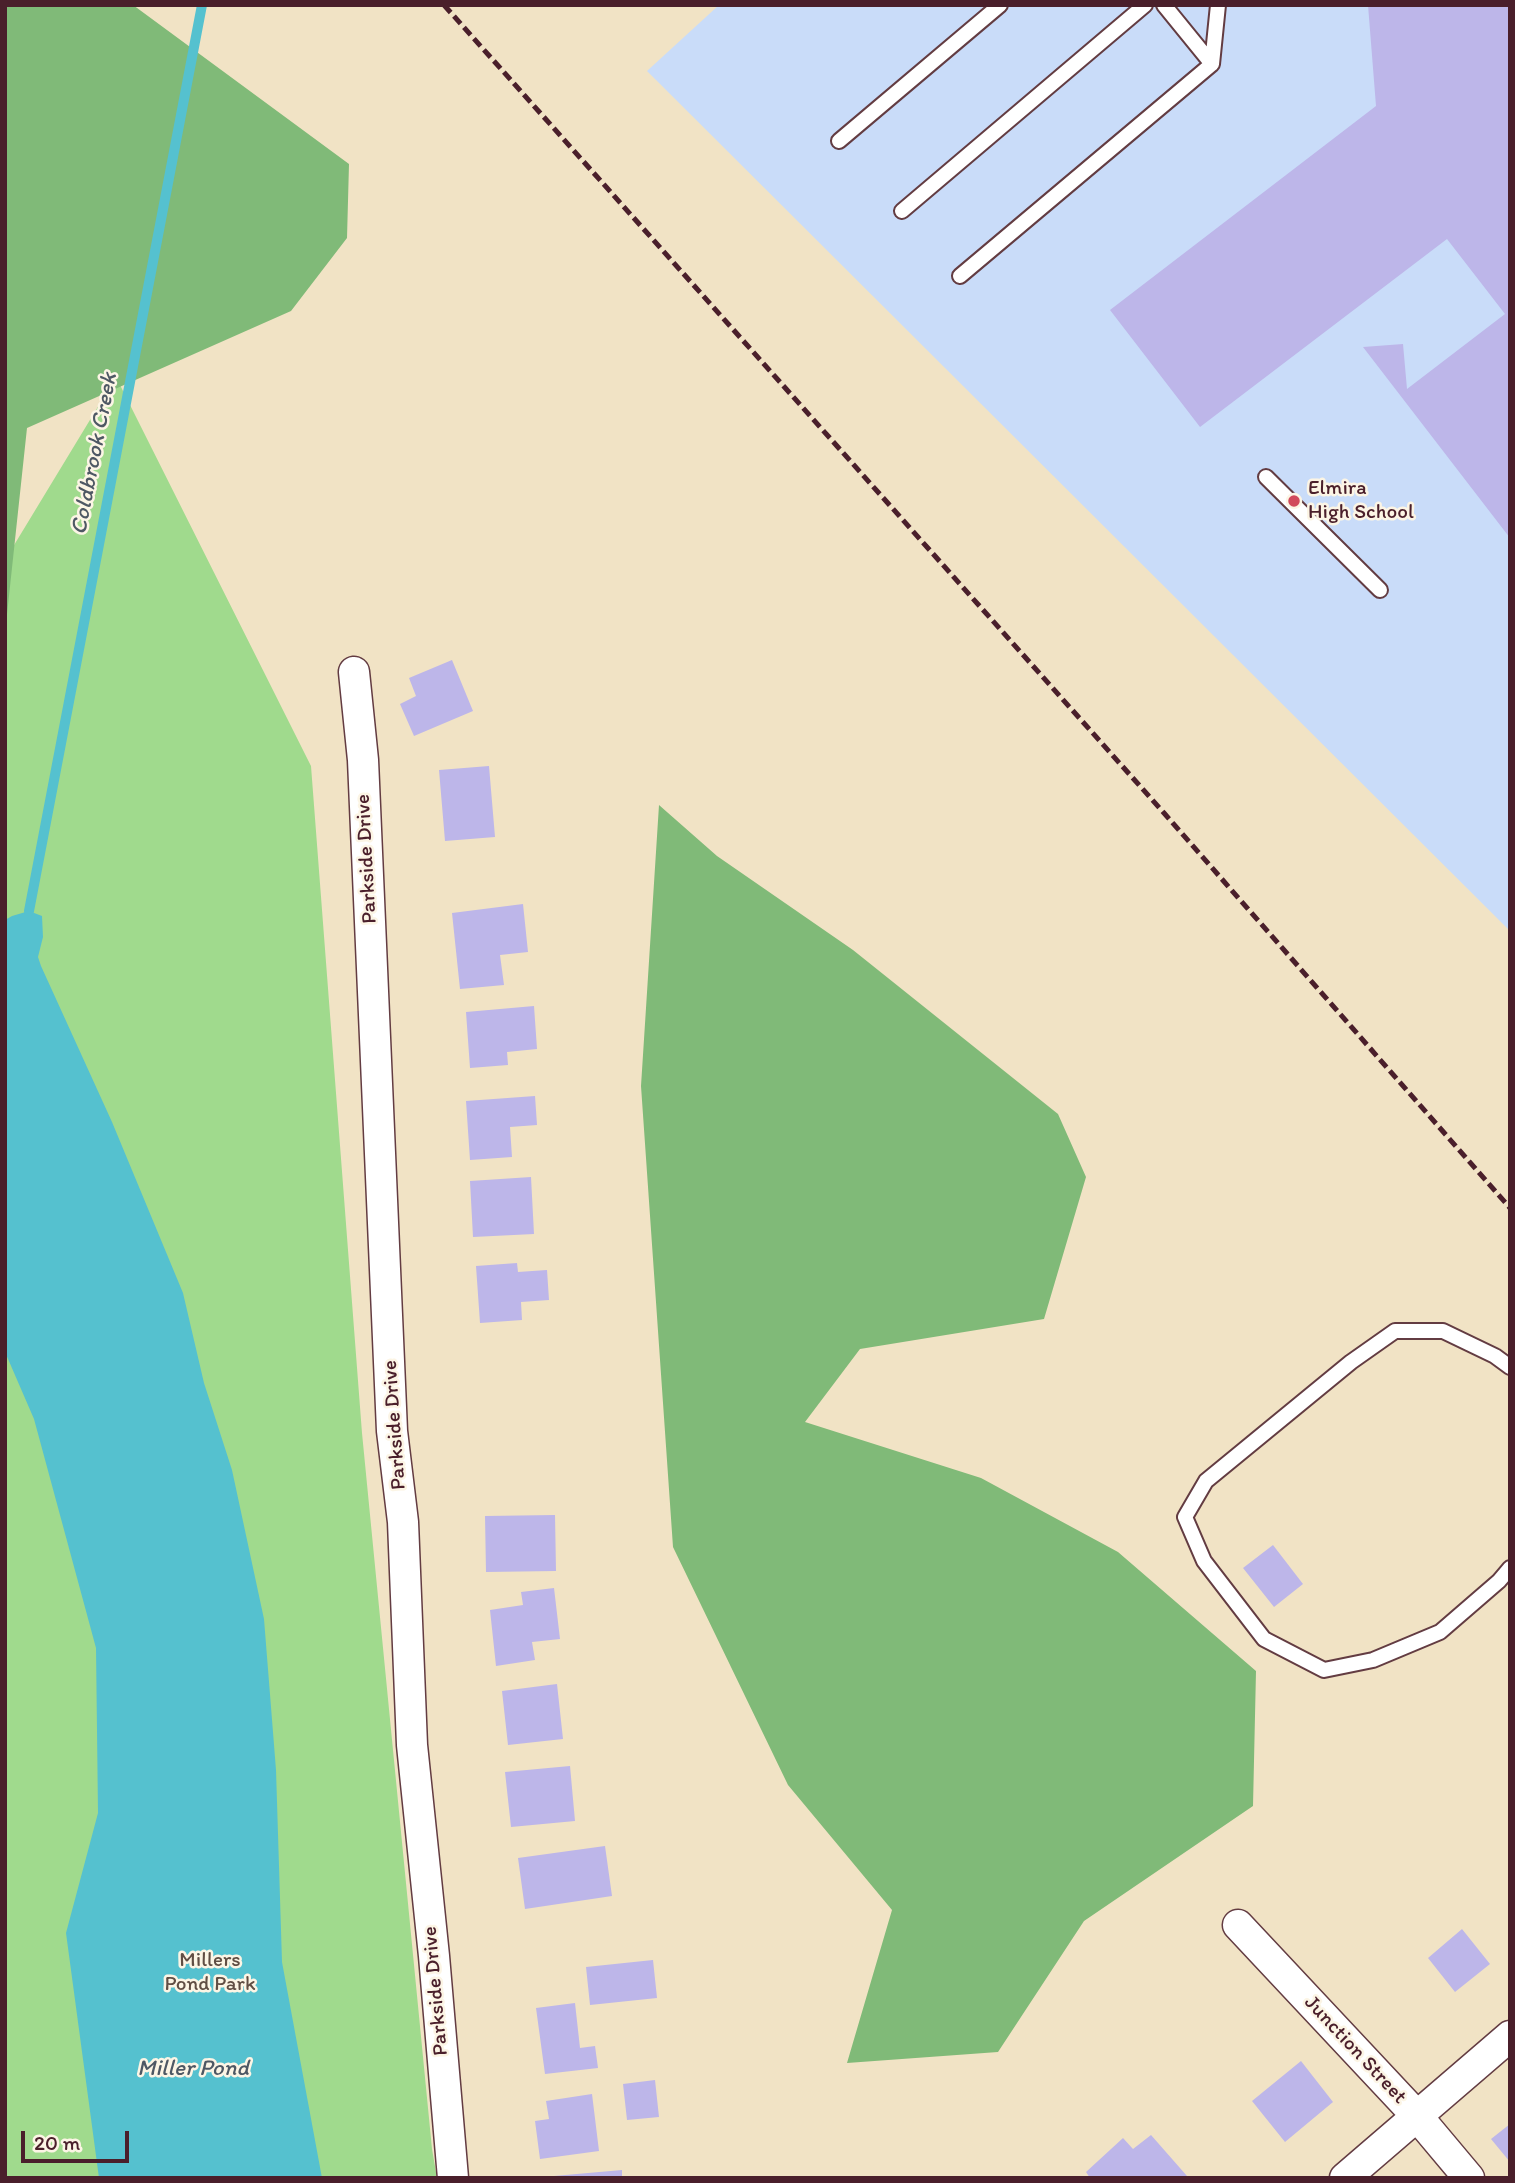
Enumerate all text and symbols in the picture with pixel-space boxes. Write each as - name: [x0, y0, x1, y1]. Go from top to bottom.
- water label: Coldbrook Creek: [66, 371, 124, 537]
- place label: Elmira High School: [1308, 476, 1414, 526]
- marker: Elmira High School: [1286, 493, 1302, 509]
- street label: Parkside Drive: [351, 793, 383, 925]
- street label: Parkside Drive: [378, 1359, 412, 1491]
- street label: Parkside Drive: [418, 1925, 454, 2057]
- park label: Millers Pond Park: [164, 1948, 256, 1998]
- street label: Junction Street: [1298, 1991, 1412, 2109]
- water label: Miller Pond: [137, 2055, 249, 2083]
- scale bar: [24, 2116, 133, 2160]
- text: 20 m: [34, 2130, 80, 2155]

